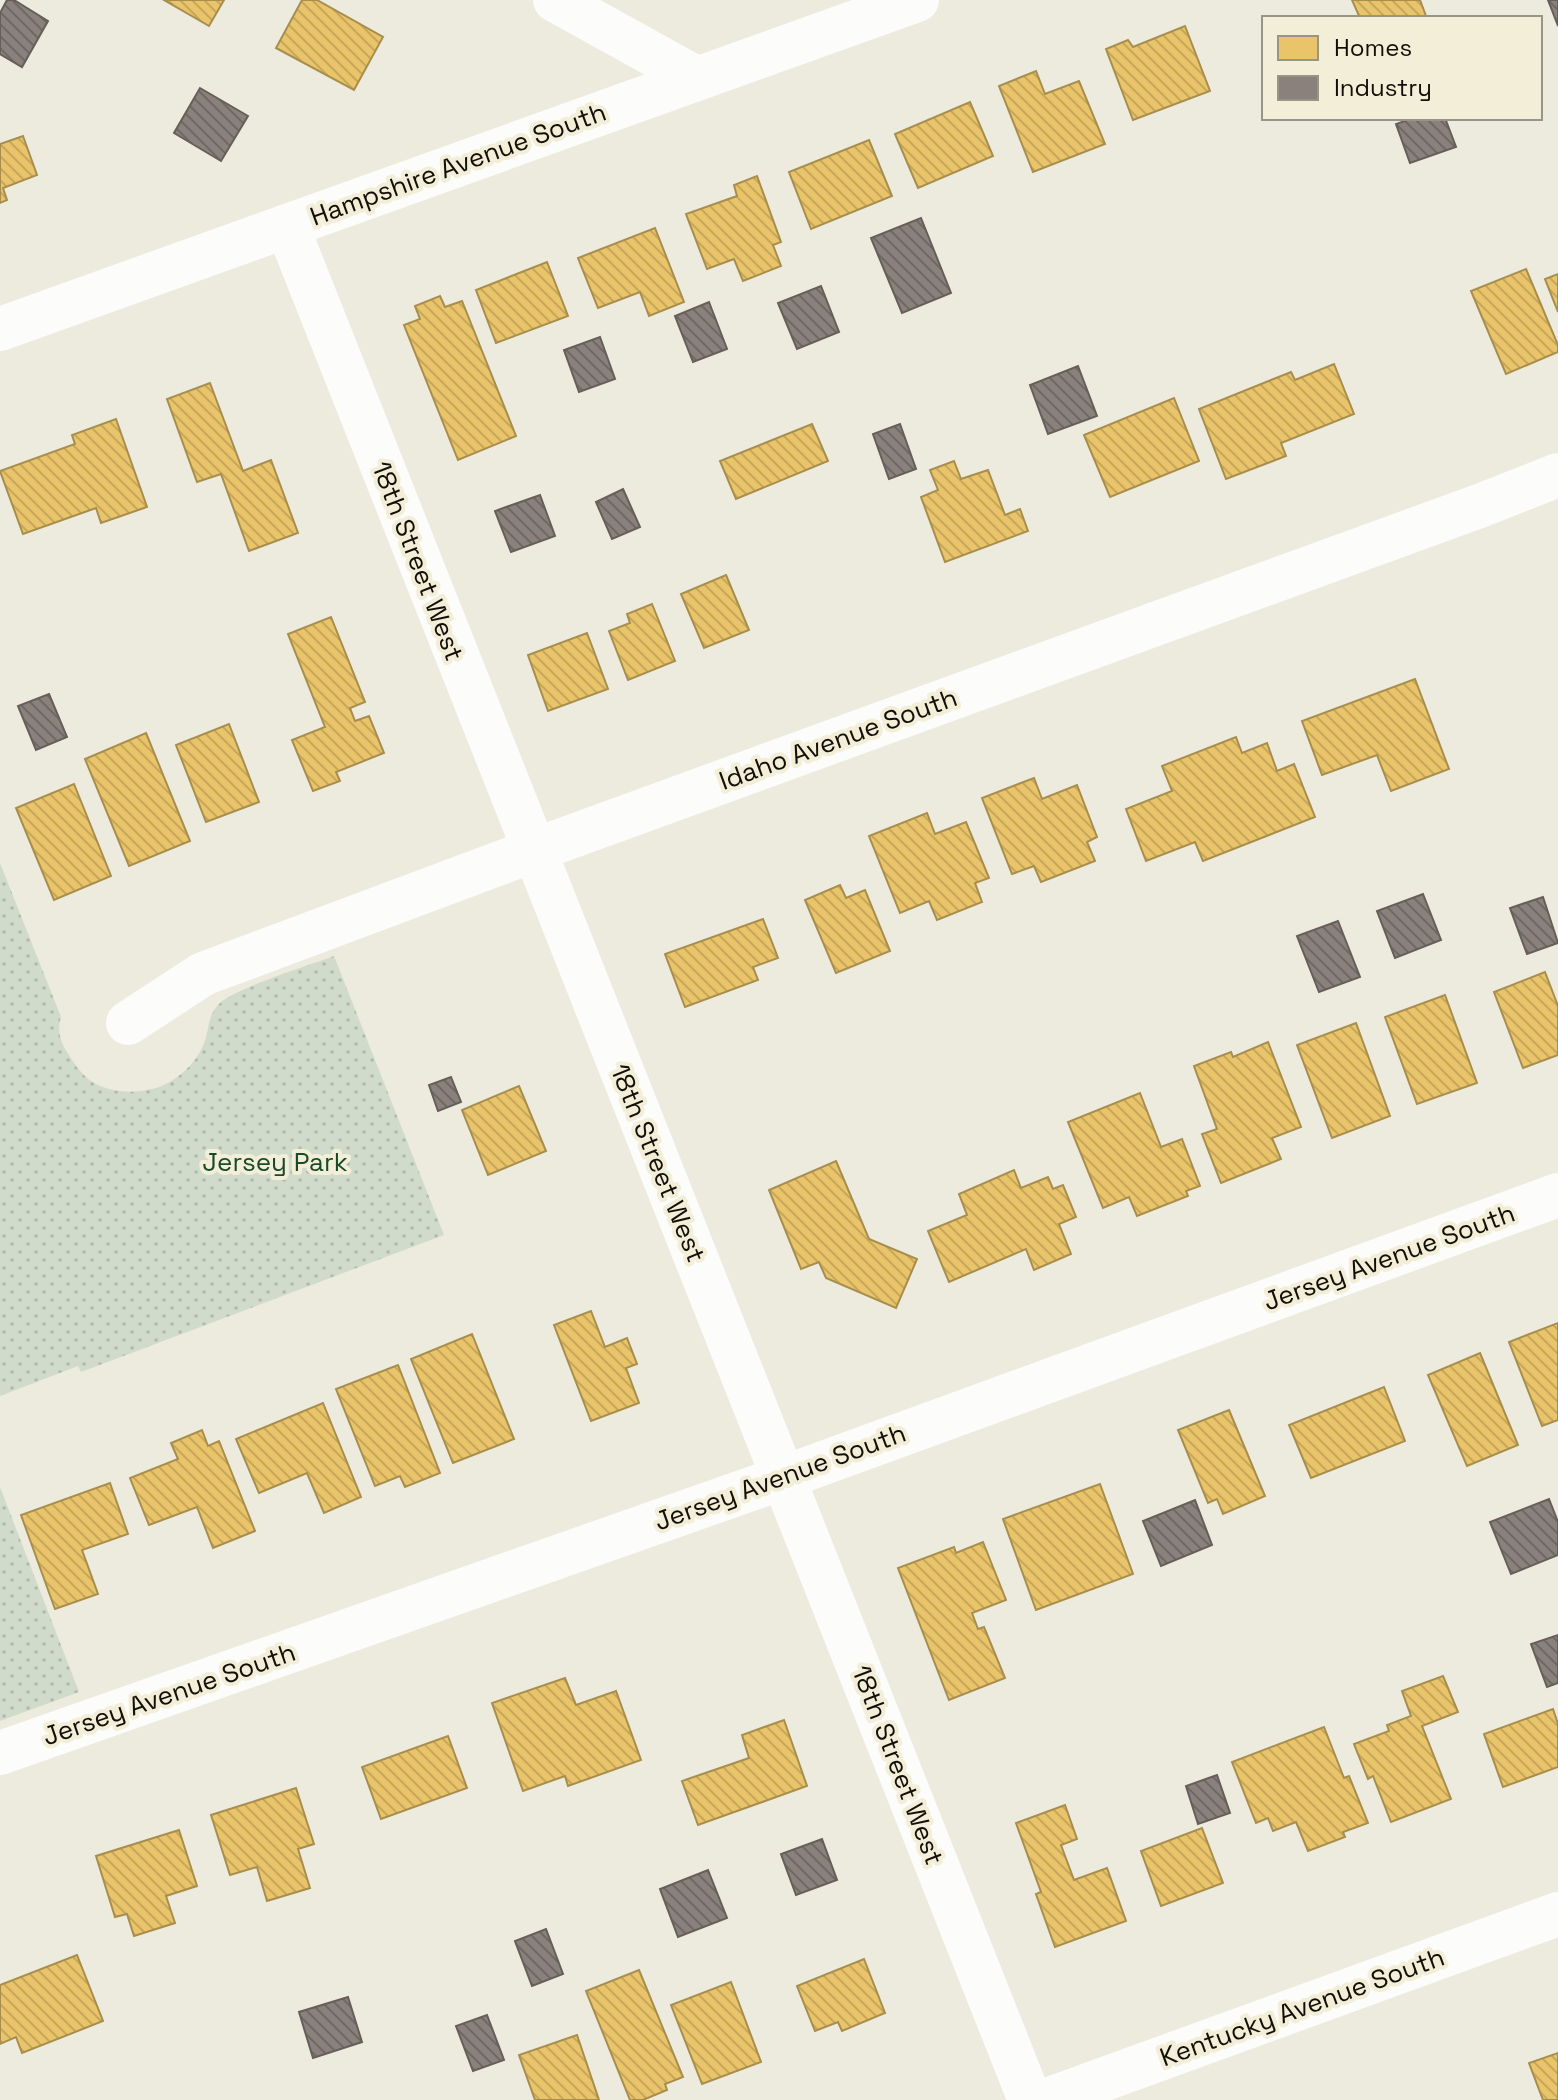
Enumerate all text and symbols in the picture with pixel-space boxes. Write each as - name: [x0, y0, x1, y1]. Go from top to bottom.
- legend: [1262, 16, 1542, 120]
- text: Homes: [1334, 32, 1412, 63]
- text: Industry: [1334, 72, 1432, 103]
- street label: Hampshire Avenue South: [305, 95, 611, 233]
- street label: 18th Street West: [364, 457, 472, 665]
- street label: Idaho Avenue South: [714, 680, 962, 798]
- street label: 18th Street West: [603, 1059, 713, 1267]
- park label: Jersey Park: [202, 1145, 348, 1179]
- street label: Jersey Avenue South: [1259, 1196, 1519, 1318]
- street label: Jersey Avenue South: [650, 1416, 910, 1538]
- street label: Jersey Avenue South: [38, 1635, 300, 1753]
- street label: 18th Street West: [844, 1661, 952, 1869]
- street label: Kentucky Avenue South: [1155, 1940, 1449, 2074]

